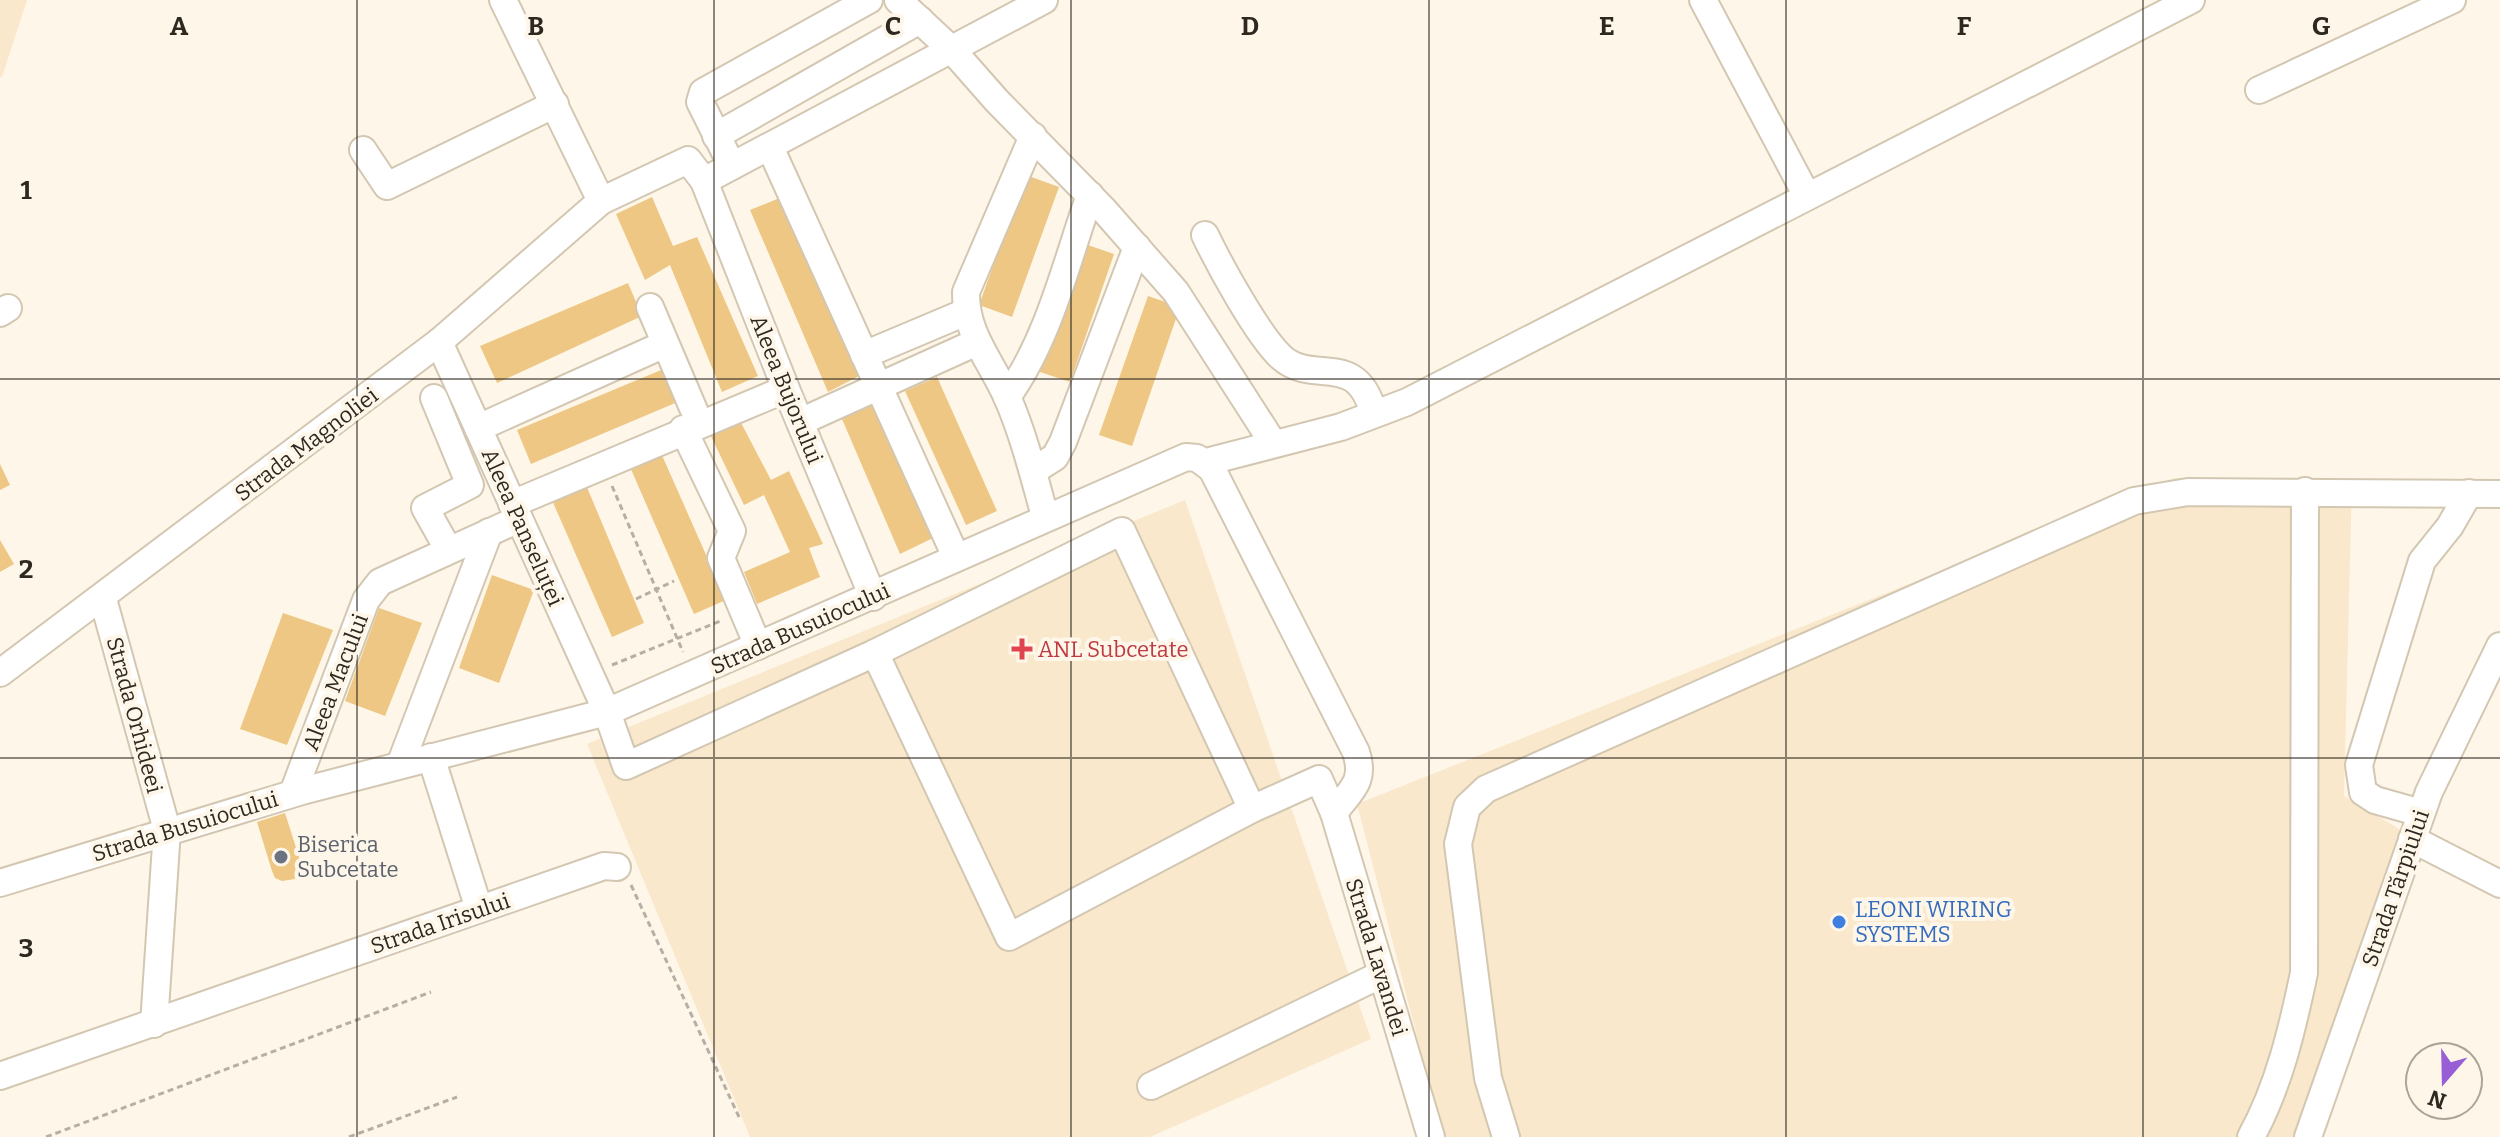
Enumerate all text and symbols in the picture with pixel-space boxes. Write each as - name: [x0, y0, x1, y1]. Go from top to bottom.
- text: A: [170, 11, 189, 42]
- text: B: [528, 11, 544, 42]
- text: C: [885, 11, 901, 42]
- text: D: [1241, 11, 1259, 42]
- text: E: [1599, 11, 1615, 42]
- text: F: [1957, 11, 1972, 42]
- text: G: [2312, 11, 2331, 42]
- text: 1: [20, 175, 32, 206]
- street label: Aleea Bujorului: [744, 311, 829, 468]
- street label: Strada Magnoliei: [229, 381, 384, 507]
- street label: Aleea Panseluței: [475, 444, 570, 611]
- text: 2: [19, 554, 33, 585]
- street label: Strada Busuiocului: [707, 577, 894, 680]
- street label: Aleea Macului: [297, 609, 374, 754]
- street label: Strada Orhideei: [101, 634, 168, 797]
- place label: ANL Subcetate: [1038, 636, 1189, 663]
- marker: ANL Subcetate: [1013, 640, 1031, 658]
- street label: Strada Busuiocului: [89, 785, 282, 868]
- street label: Strada Tărpiului: [2356, 806, 2435, 970]
- place label: Biserica Subcetate: [297, 831, 399, 883]
- marker: Biserica Subcetate: [272, 848, 290, 866]
- street label: Strada Lavandei: [1340, 875, 1413, 1040]
- street label: Strada Irisului: [367, 887, 514, 960]
- place label: LEONI WIRING SYSTEMS: [1855, 896, 2012, 948]
- marker: LEONI WIRING SYSTEMS: [1830, 913, 1848, 931]
- text: 3: [19, 933, 33, 964]
- north arrow: [2404, 1041, 2484, 1121]
- text: N: [2425, 1084, 2450, 1115]

